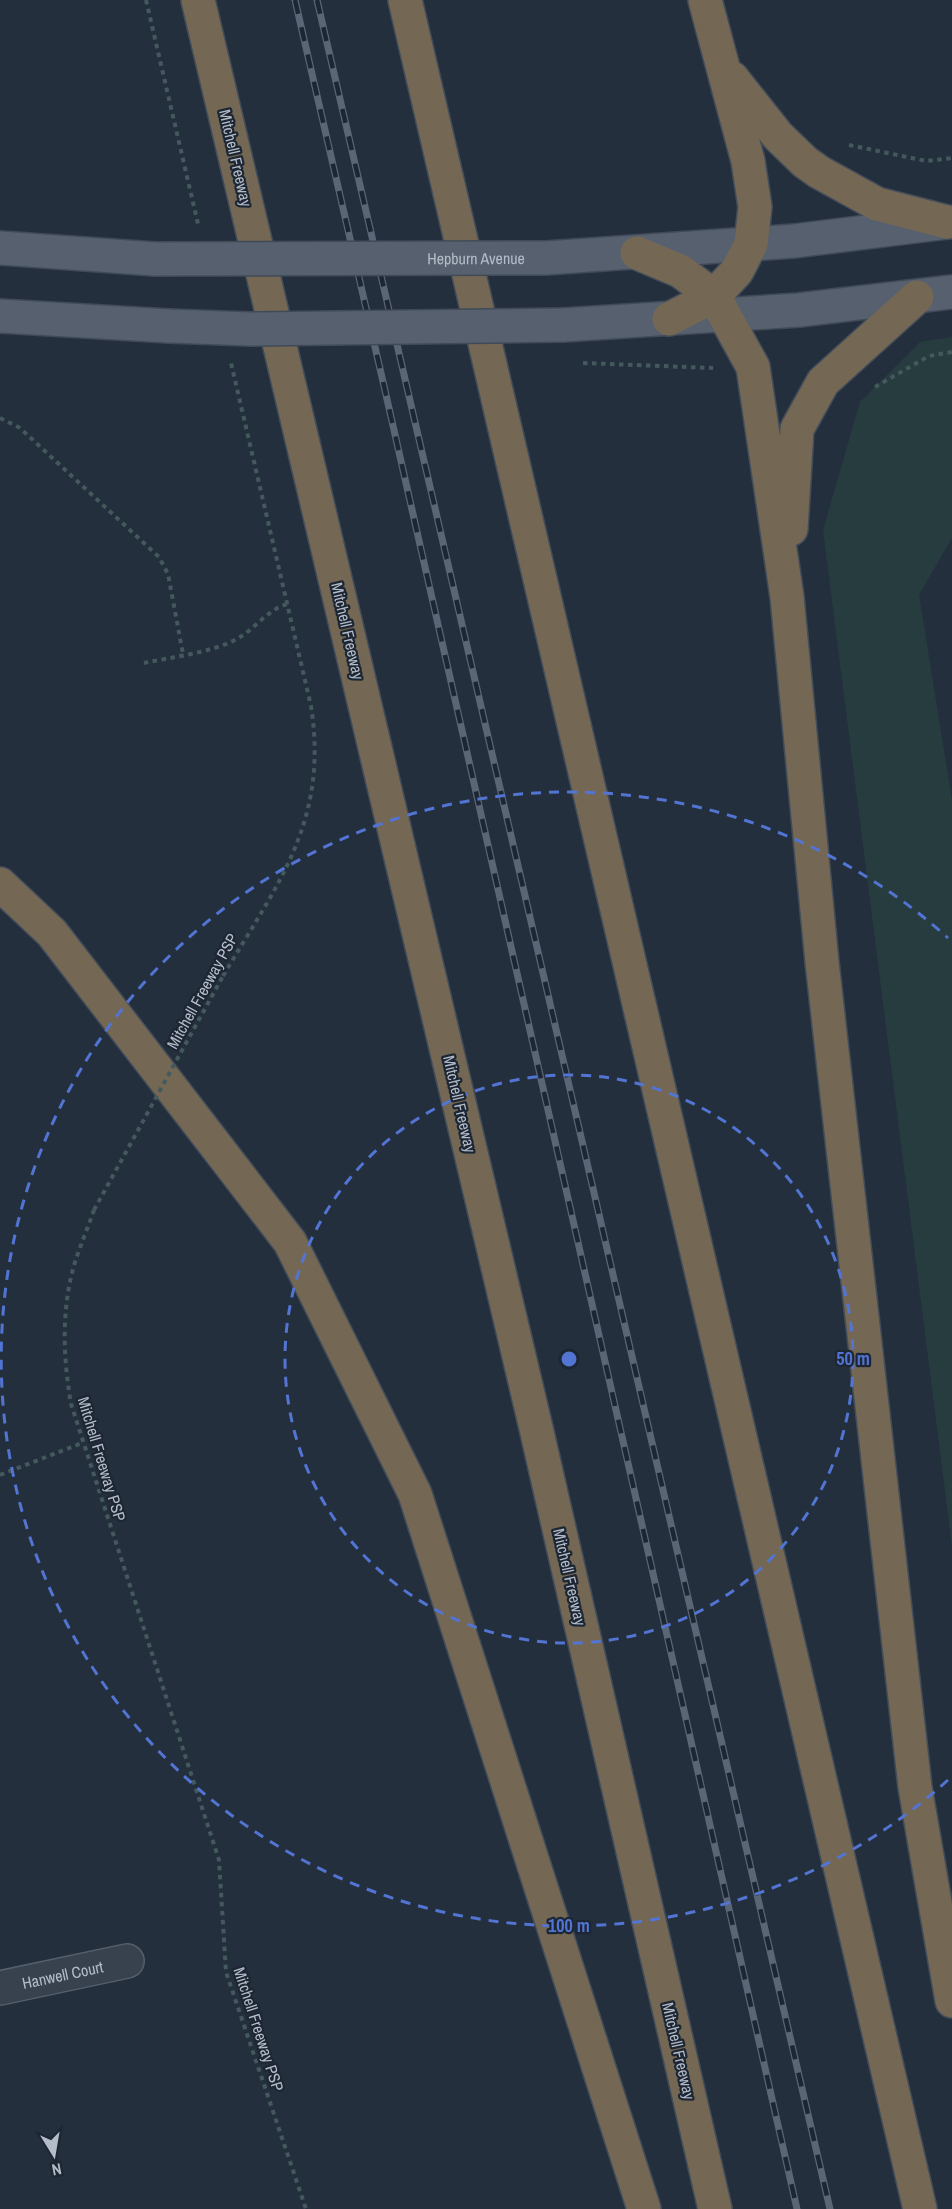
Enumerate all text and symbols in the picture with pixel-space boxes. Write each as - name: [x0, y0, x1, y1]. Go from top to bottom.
- street label: Mitchell Freeway: [214, 107, 258, 209]
- street label: Hepburn Avenue: [427, 247, 525, 269]
- street label: Mitchell Freeway: [326, 580, 370, 682]
- street label: Mitchell Freeway PSP: [161, 929, 243, 1053]
- street label: Mitchell Freeway: [438, 1053, 482, 1155]
- text: 50 m: [836, 1346, 870, 1371]
- centre of rings: [559, 1349, 579, 1369]
- street label: Mitchell Freeway PSP: [73, 1394, 131, 1524]
- street label: Mitchell Freeway: [548, 1526, 592, 1628]
- text: 100 m: [548, 1913, 590, 1938]
- street label: Hanwell Court: [20, 1955, 106, 1994]
- street label: Mitchell Freeway PSP: [229, 1964, 289, 2094]
- street label: Mitchell Freeway: [657, 2000, 701, 2102]
- north arrow: [24, 2125, 84, 2185]
- text: N: [50, 2158, 64, 2181]

